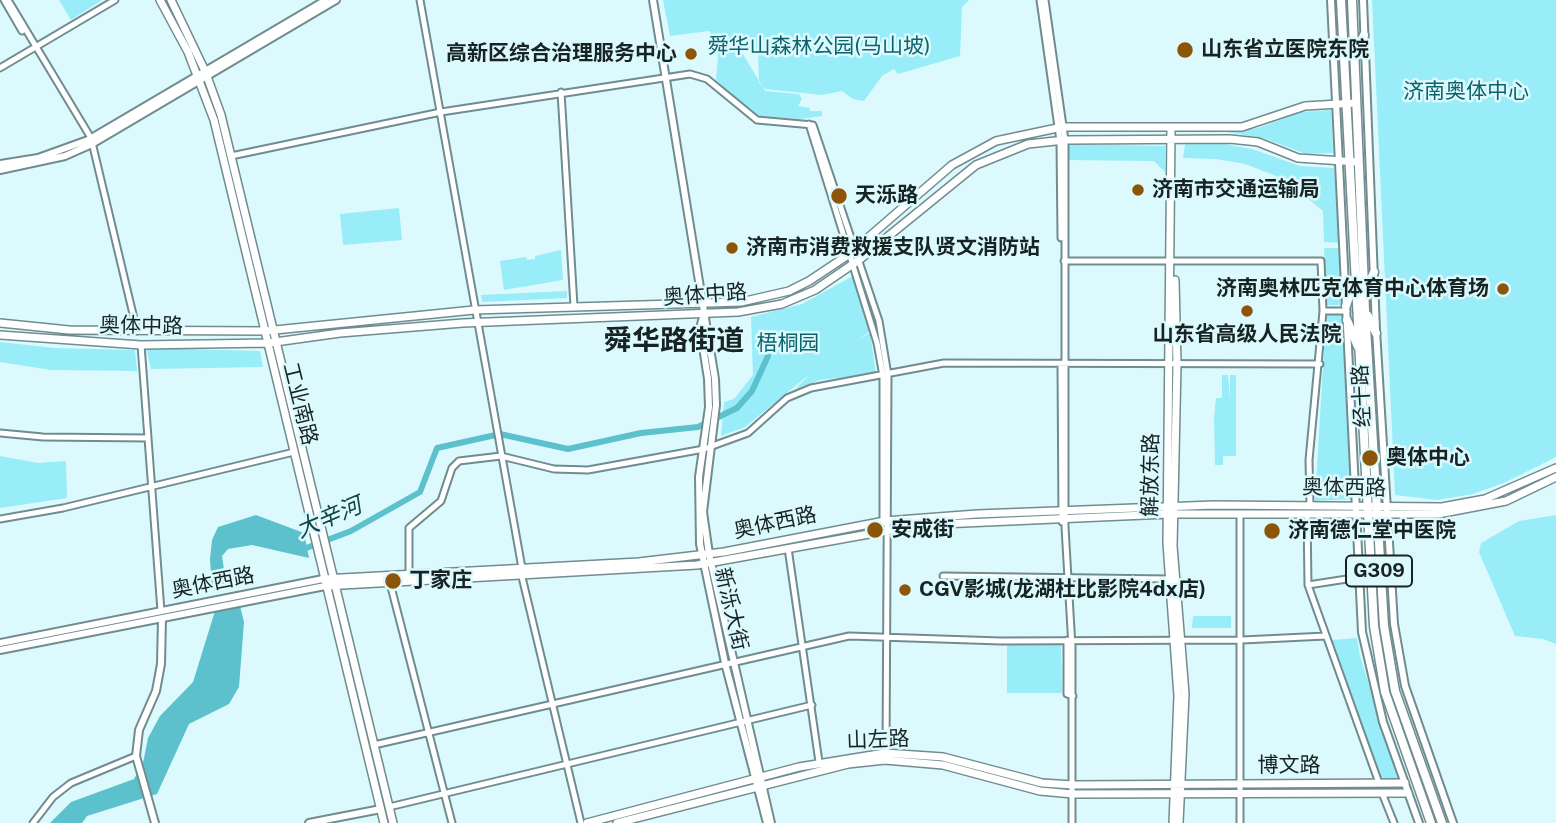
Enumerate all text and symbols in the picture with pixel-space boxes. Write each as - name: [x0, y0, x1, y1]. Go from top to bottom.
- park label: 舜华山森林公园(马山坡): [708, 34, 930, 60]
- place label: 山东省立医院东院: [1201, 37, 1369, 63]
- marker: 山东省立医院东院: [1175, 40, 1195, 60]
- place label: 高新区综合治理服务中心: [446, 41, 677, 67]
- marker: 高新区综合治理服务中心: [683, 46, 699, 62]
- park label: 济南奥体中心: [1403, 79, 1529, 105]
- place label: 济南市交通运输局: [1152, 177, 1320, 203]
- marker: 济南市交通运输局: [1130, 182, 1146, 198]
- place label: 天泺路: [855, 183, 918, 209]
- marker: 天泺路: [829, 186, 849, 206]
- place label: 济南市消费救援支队贤文消防站: [746, 235, 1040, 261]
- marker: 济南市消费救援支队贤文消防站: [724, 240, 740, 256]
- place label: 济南奥林匹克体育中心体育场: [1216, 276, 1489, 302]
- street label: 奥体中路: [662, 280, 748, 310]
- marker: 济南奥林匹克体育中心体育场: [1495, 281, 1511, 297]
- marker: 山东省高级人民法院: [1239, 303, 1255, 319]
- street label: 奥体中路: [99, 313, 183, 339]
- place label: 山东省高级人民法院: [1153, 322, 1341, 348]
- district label: 舜华路街道: [604, 324, 744, 358]
- park label: 梧桐园: [757, 331, 819, 357]
- street label: 工业南路: [278, 360, 322, 448]
- street label: 经十路: [1348, 364, 1376, 428]
- street label: 解放东路: [1138, 433, 1164, 517]
- place label: 奥体中心: [1386, 445, 1470, 471]
- marker: 奥体中心: [1360, 448, 1380, 468]
- street label: 奥体西路: [1302, 475, 1386, 501]
- water label: 大辛河: [292, 492, 366, 544]
- street label: 奥体西路: [731, 502, 819, 544]
- place label: 安成街: [891, 517, 954, 543]
- place label: 济南德仁堂中医院: [1288, 518, 1456, 544]
- marker: 安成街: [865, 520, 885, 540]
- marker: 济南德仁堂中医院: [1262, 521, 1282, 541]
- road number: G309: [1346, 556, 1412, 586]
- street label: 奥体西路: [169, 563, 257, 603]
- street label: 新泺大街: [709, 565, 753, 653]
- place label: 丁家庄: [409, 568, 472, 594]
- marker: 丁家庄: [383, 571, 403, 591]
- place label: CGV影城(龙湖杜比影院4dx店): [919, 577, 1206, 603]
- marker: CGV影城(龙湖杜比影院4dx店): [897, 582, 913, 598]
- street label: 山左路: [846, 726, 910, 754]
- street label: 博文路: [1258, 753, 1320, 779]

